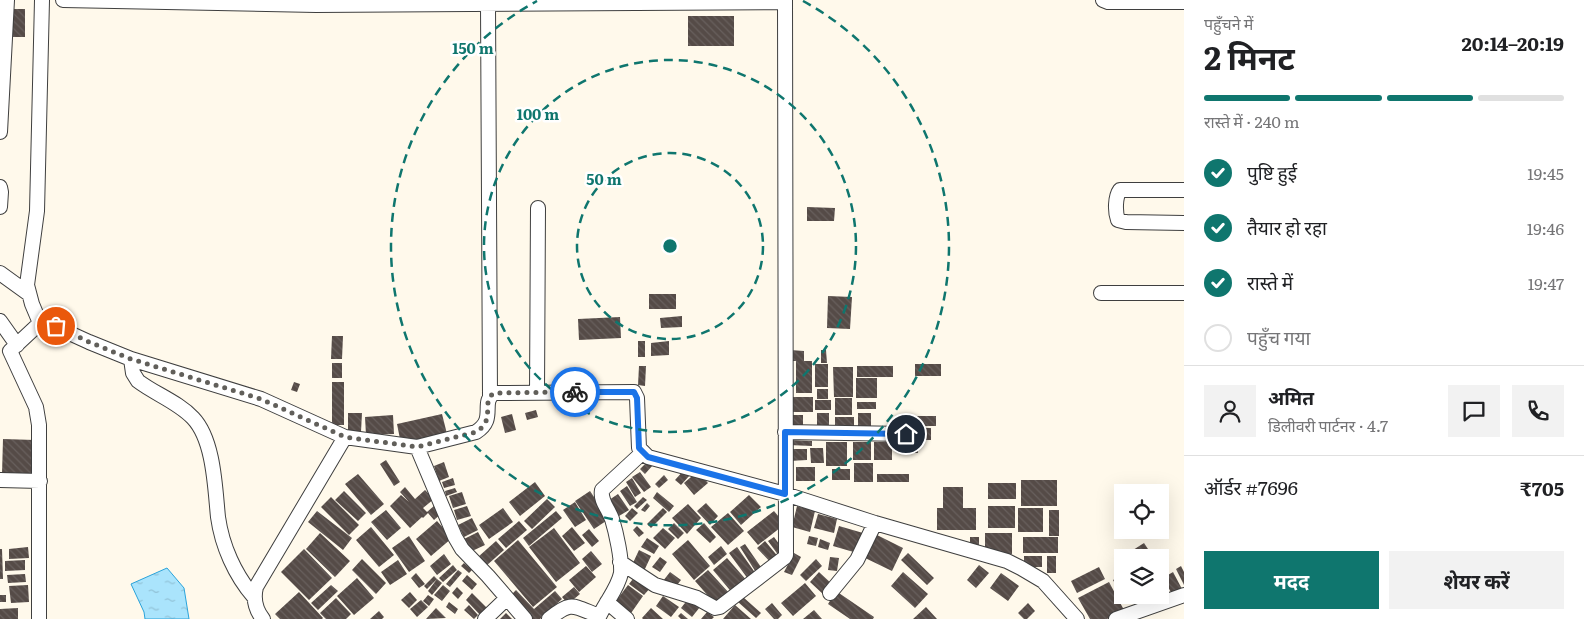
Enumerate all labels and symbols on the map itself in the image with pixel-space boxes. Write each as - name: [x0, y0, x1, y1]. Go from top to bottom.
- text: 150 m: [452, 36, 494, 59]
- text: 100 m: [517, 102, 559, 125]
- text: 50 m: [586, 167, 622, 190]
- centre of rings: [661, 237, 679, 255]
- pin: [35, 305, 77, 347]
- courier: [550, 367, 600, 417]
- pin: [885, 413, 927, 455]

